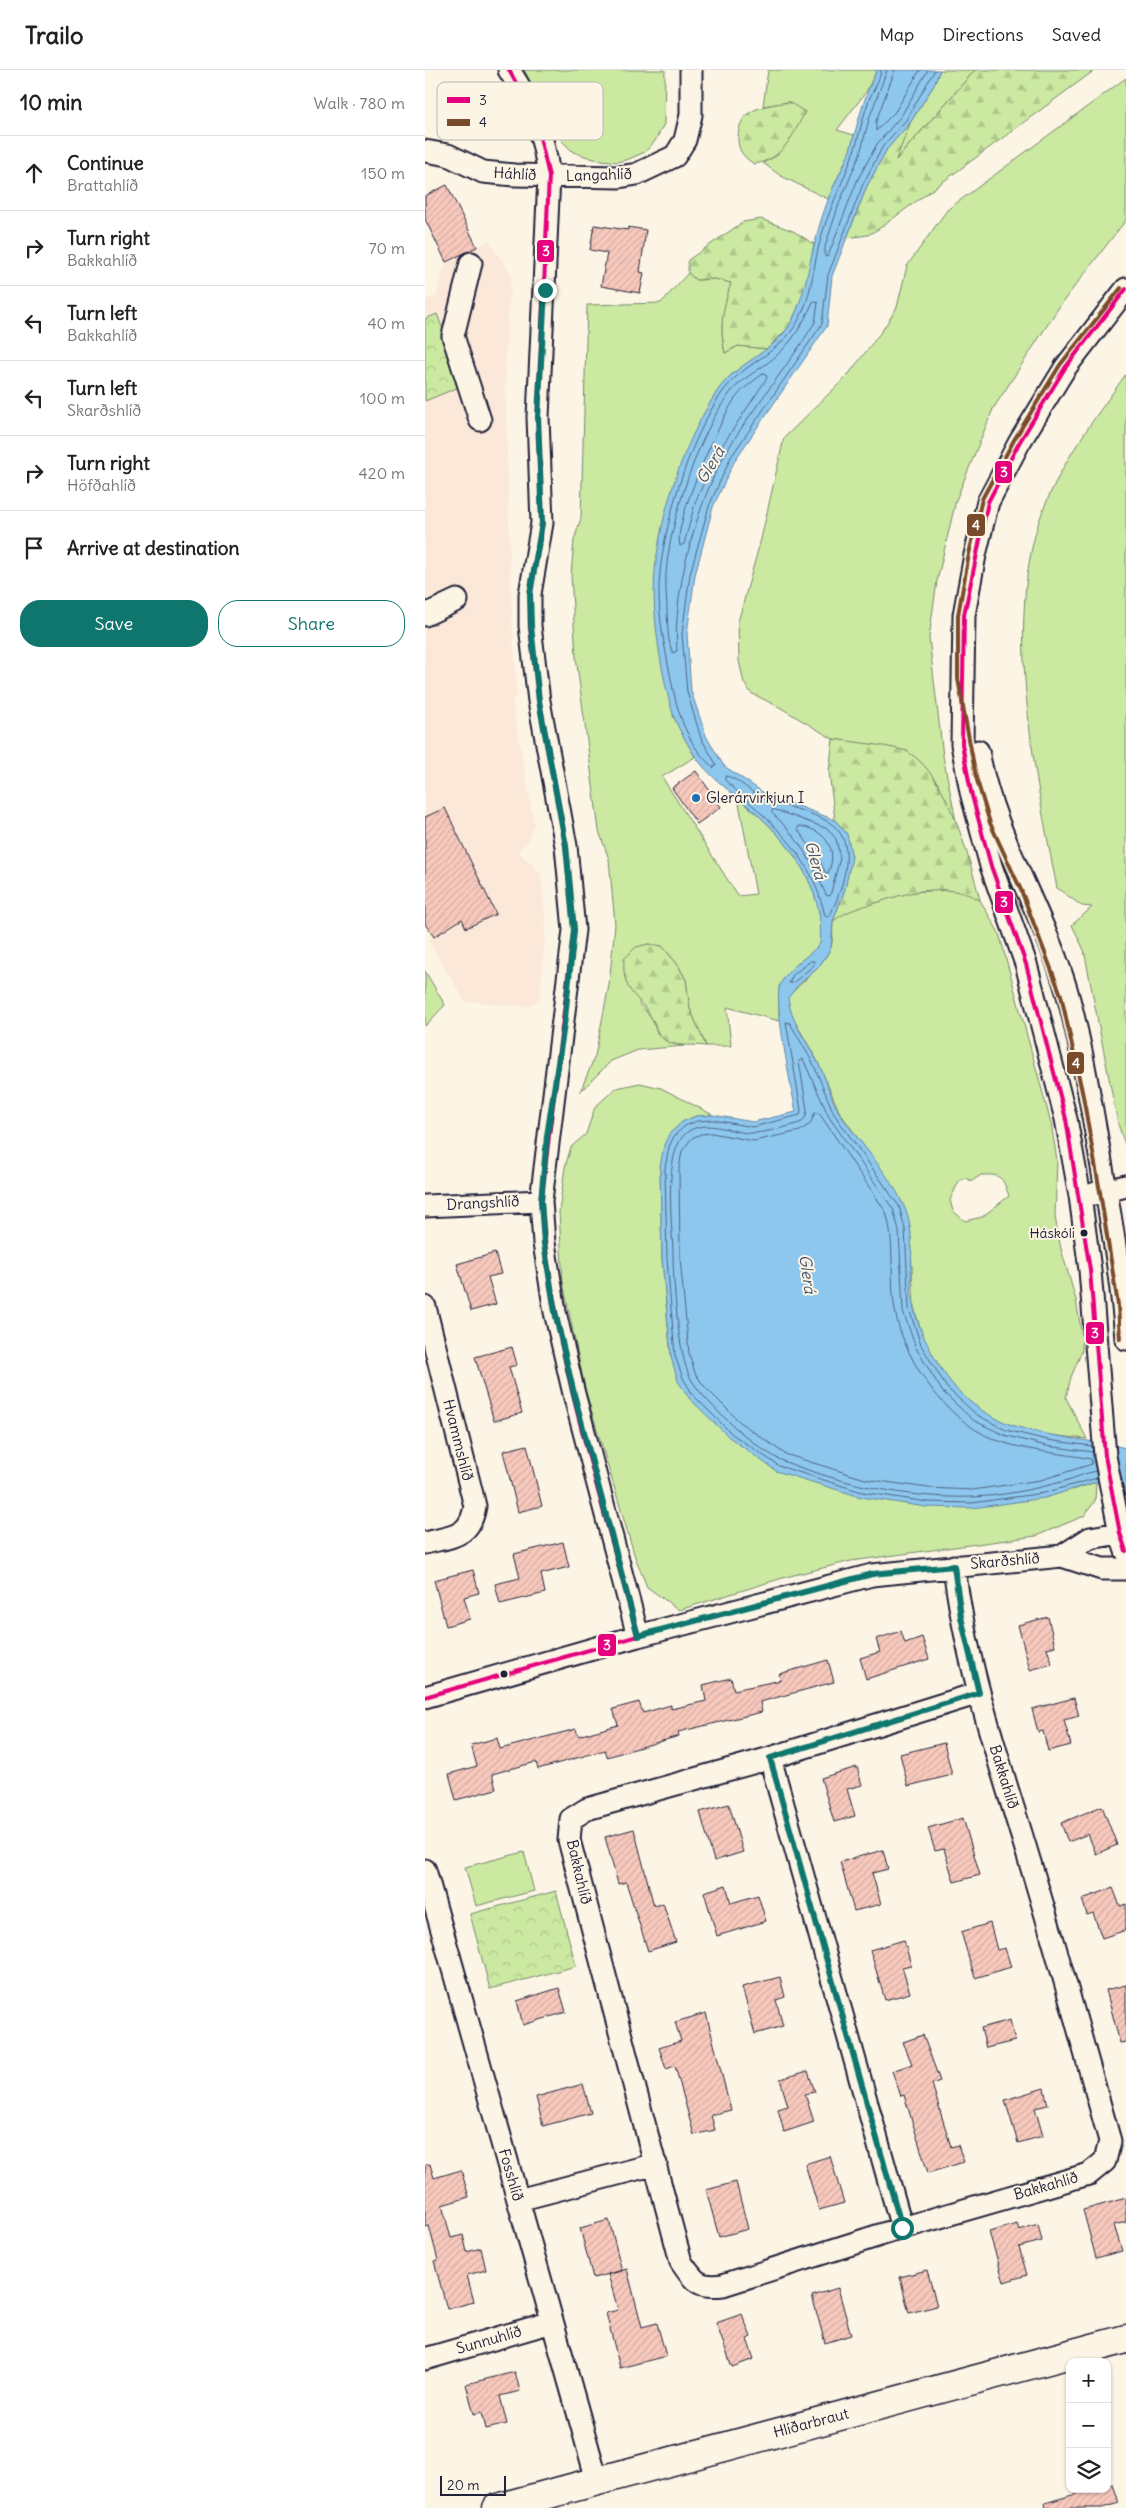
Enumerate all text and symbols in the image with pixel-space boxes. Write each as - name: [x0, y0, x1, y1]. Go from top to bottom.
- text: Trailo: [25, 20, 83, 50]
- text: Map: [879, 23, 914, 46]
- text: Directions: [942, 23, 1024, 46]
- text: Saved: [1052, 23, 1101, 46]
- legend: [437, 82, 603, 140]
- text: 10 min: [20, 89, 82, 116]
- text: 3: [479, 91, 487, 109]
- text: Walk · 780 m: [314, 93, 405, 113]
- text: 4: [479, 113, 487, 131]
- text: Continue: [67, 151, 144, 175]
- icon: ahead: [20, 159, 48, 187]
- text: 150 m: [361, 163, 405, 183]
- street label: Háhlíð: [493, 163, 537, 184]
- street label: Langahlíð: [566, 164, 632, 185]
- text: Brattahlíð: [67, 175, 138, 195]
- text: Turn right: [67, 226, 150, 250]
- icon: right: [20, 234, 48, 262]
- text: 70 m: [369, 238, 405, 258]
- line badge: 3: [536, 239, 555, 263]
- text: 3: [542, 242, 550, 260]
- text: Bakkahlíð: [67, 250, 138, 270]
- route end: [534, 279, 557, 302]
- text: Turn left: [67, 301, 137, 325]
- icon: left: [20, 309, 48, 337]
- text: 40 m: [367, 313, 405, 333]
- text: Bakkahlíð: [67, 325, 138, 345]
- text: Turn left: [67, 376, 137, 400]
- icon: left: [20, 384, 48, 412]
- text: 100 m: [360, 388, 405, 408]
- text: Skarðshlíð: [67, 400, 141, 420]
- water label: Glerá: [691, 442, 729, 487]
- text: Turn right: [67, 451, 150, 475]
- icon: right: [20, 459, 48, 487]
- line badge: 3: [994, 460, 1013, 484]
- text: 420 m: [359, 463, 405, 483]
- text: 3: [1000, 463, 1008, 481]
- text: Höfðahlíð: [67, 475, 136, 495]
- line badge: 4: [966, 513, 986, 537]
- text: 4: [972, 516, 980, 534]
- icon: arrive: [20, 534, 48, 562]
- text: Arrive at destination: [67, 536, 240, 560]
- button: Save: [20, 600, 208, 647]
- button: Share: [218, 600, 405, 647]
- place label: Glerárvirkjun I: [706, 788, 804, 807]
- marker: Glerárvirkjun I: [690, 792, 702, 804]
- water label: Glerá: [801, 838, 831, 882]
- line badge: 3: [994, 890, 1014, 914]
- text: 3: [1000, 893, 1008, 911]
- line badge: 4: [1066, 1051, 1085, 1075]
- text: 4: [1072, 1054, 1080, 1072]
- street label: Drangshlíð: [446, 1191, 520, 1214]
- place label: Háskóli: [1029, 1224, 1075, 1242]
- marker: Háskóli: [1079, 1228, 1089, 1238]
- water label: Glerá: [795, 1253, 821, 1296]
- line badge: 3: [1085, 1321, 1105, 1345]
- text: 3: [1091, 1324, 1099, 1342]
- street label: Hvammshlíð: [439, 1397, 478, 1483]
- street label: Skarðshlíð: [969, 1548, 1041, 1573]
- line badge: 3: [597, 1633, 617, 1657]
- text: 3: [603, 1636, 611, 1654]
- unlabelled marker: [499, 1669, 509, 1679]
- street label: Bakkahlíð: [986, 1742, 1023, 1811]
- street label: Bakkahlíð: [563, 1838, 596, 1906]
- street label: Fosshlíð: [495, 2146, 528, 2203]
- street label: Bakkahlíð: [1011, 2167, 1080, 2204]
- route start: [891, 2217, 914, 2240]
- street label: Sunnuhlíð: [454, 2321, 524, 2358]
- map controls: [1066, 2358, 1111, 2493]
- button: +: [1066, 2358, 1111, 2403]
- street label: Hlíðarbraut: [771, 2403, 851, 2442]
- button: −: [1066, 2403, 1111, 2448]
- button: layers: [1066, 2448, 1111, 2493]
- scale bar: [440, 2473, 506, 2496]
- text: 20 m: [447, 2476, 480, 2494]

